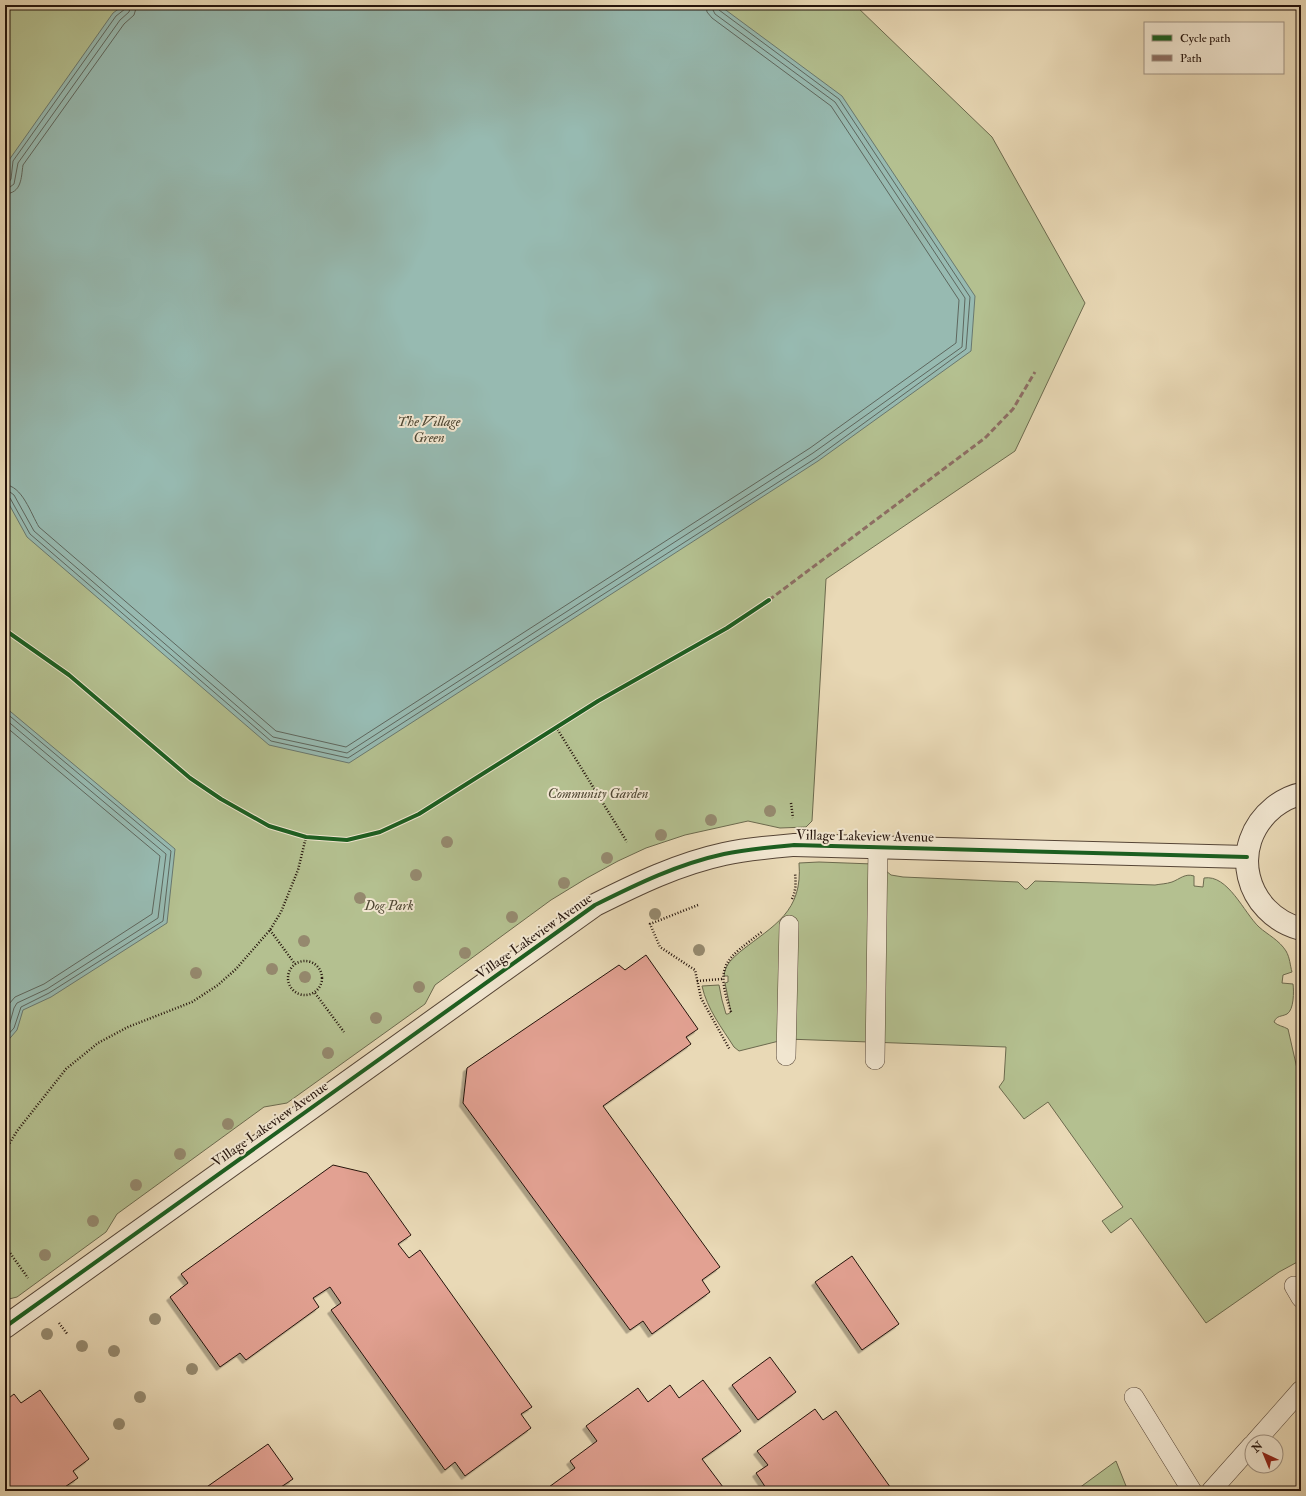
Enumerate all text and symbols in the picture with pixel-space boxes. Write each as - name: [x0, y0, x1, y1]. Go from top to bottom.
- legend: [1144, 22, 1284, 74]
- text: Cycle path: [1180, 31, 1231, 46]
- text: Path: [1180, 51, 1203, 66]
- park label: The Village Green: [398, 413, 461, 446]
- park label: Community Garden: [548, 785, 649, 802]
- street label: Village Lakeview Avenue: [796, 826, 934, 846]
- street label: Village Lakeview Avenue: [473, 889, 596, 983]
- park label: Dog Park: [363, 897, 414, 914]
- street label: Village Lakeview Avenue: [209, 1077, 332, 1171]
- north arrow: [1244, 1434, 1284, 1474]
- text: N: [1249, 1438, 1266, 1456]

